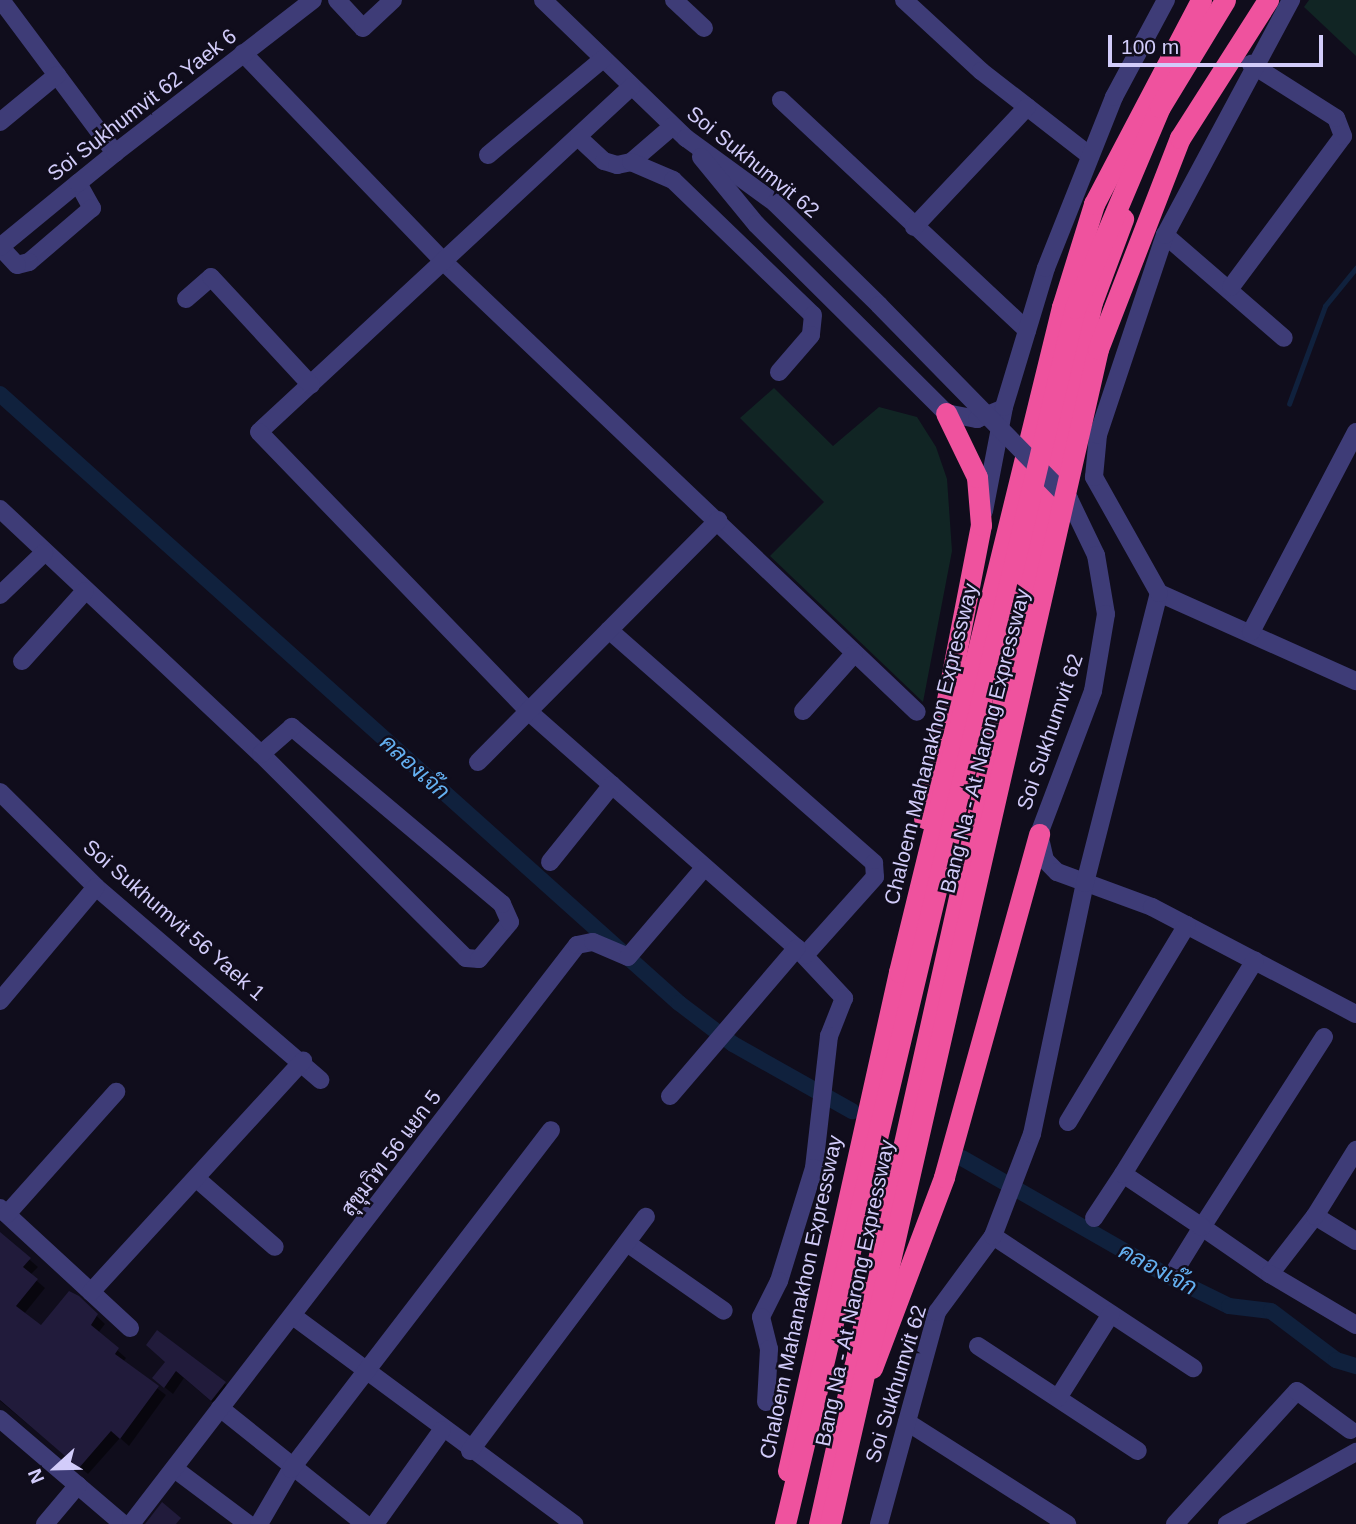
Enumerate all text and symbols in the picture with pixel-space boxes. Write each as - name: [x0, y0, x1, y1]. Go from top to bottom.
- scale bar: [1111, 21, 1326, 65]
- street label: Soi Sukhumvit 62 Yaek 6: [42, 23, 242, 187]
- text: 100 m: [1121, 35, 1179, 58]
- street label: Soi Sukhumvit 62: [682, 101, 824, 223]
- street label: Chaloem Mahanakhon Expressway: [879, 581, 983, 907]
- street label: Bang Na - At Narong Expressway: [935, 586, 1035, 896]
- street label: Soi Sukhumvit 62: [1011, 651, 1089, 813]
- water label: คลองเจ๊ก: [374, 729, 456, 805]
- street label: Soi Sukhumvit 56 Yaek 1: [78, 834, 270, 1006]
- street label: สุขุมวิท 56 แยก 5: [336, 1085, 446, 1221]
- street label: Chaloem Mahanakhon Expressway: [754, 1133, 848, 1461]
- street label: Bang Na - At Narong Expressway: [810, 1137, 900, 1449]
- water label: คลองเจ๊ก: [1114, 1237, 1202, 1301]
- street label: Soi Sukhumvit 62: [860, 1302, 932, 1466]
- north arrow: [21, 1433, 91, 1503]
- text: N: [24, 1466, 48, 1486]

